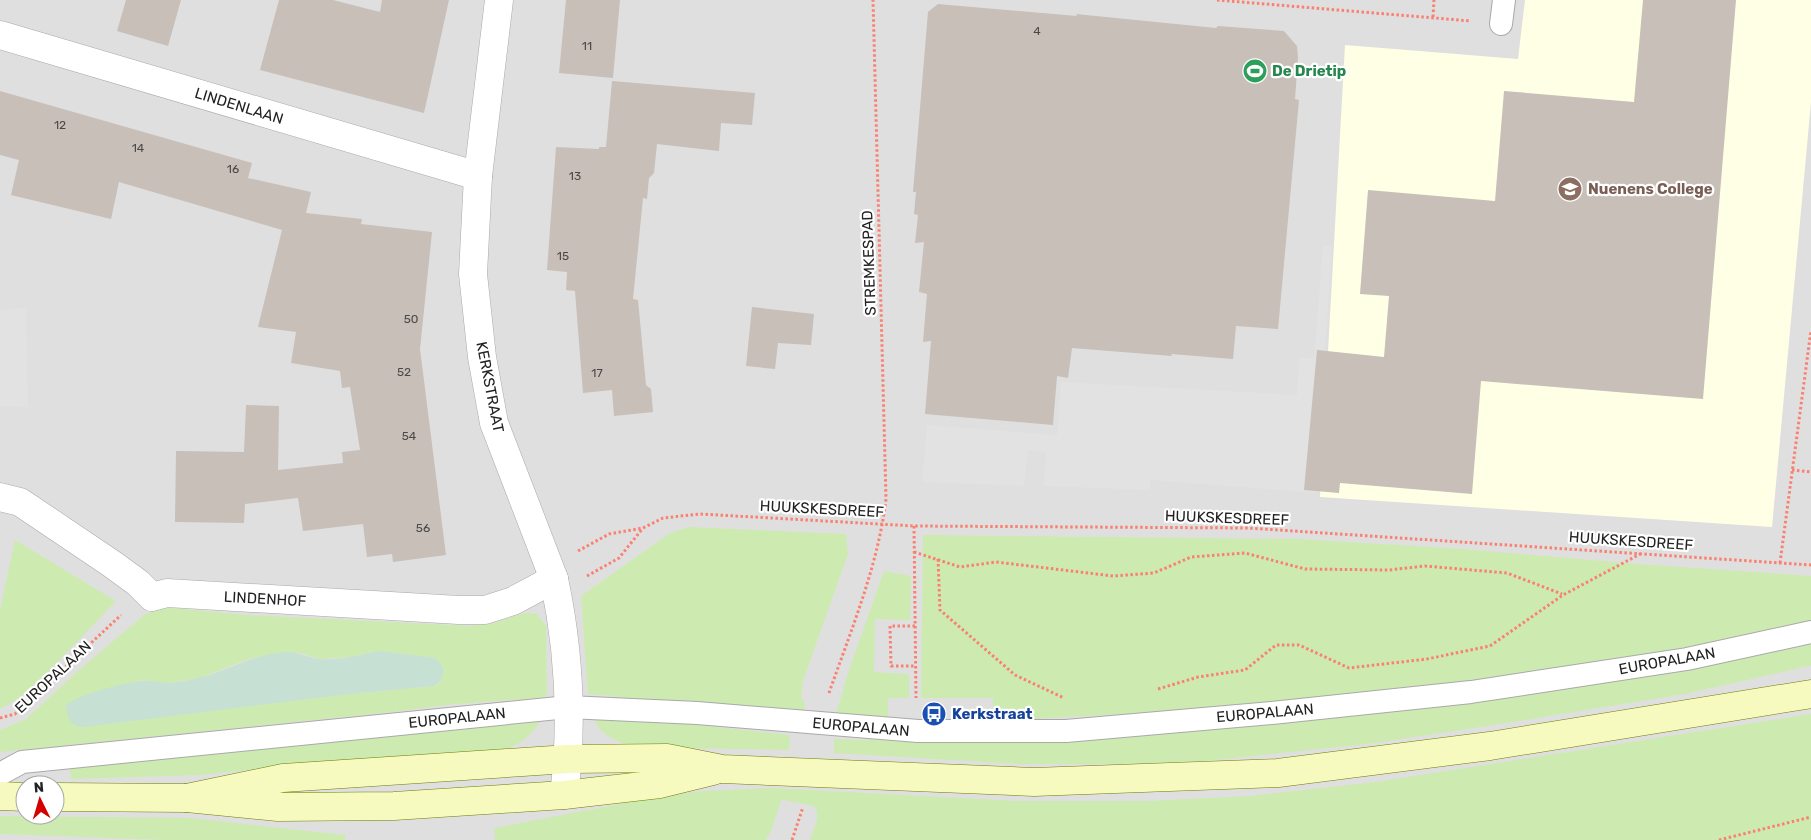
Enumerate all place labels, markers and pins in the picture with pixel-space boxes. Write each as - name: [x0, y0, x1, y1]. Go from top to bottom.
- sports icon: De Drietip: [1242, 58, 1268, 84]
- place label: De Drietip: [1272, 62, 1346, 80]
- school or university icon: Nuenens College: [1557, 176, 1583, 202]
- place label: Nuenens College: [1588, 180, 1713, 198]
- bus stop icon: Kerkstraat: [921, 701, 947, 727]
- place label: Kerkstraat: [952, 705, 1032, 723]

